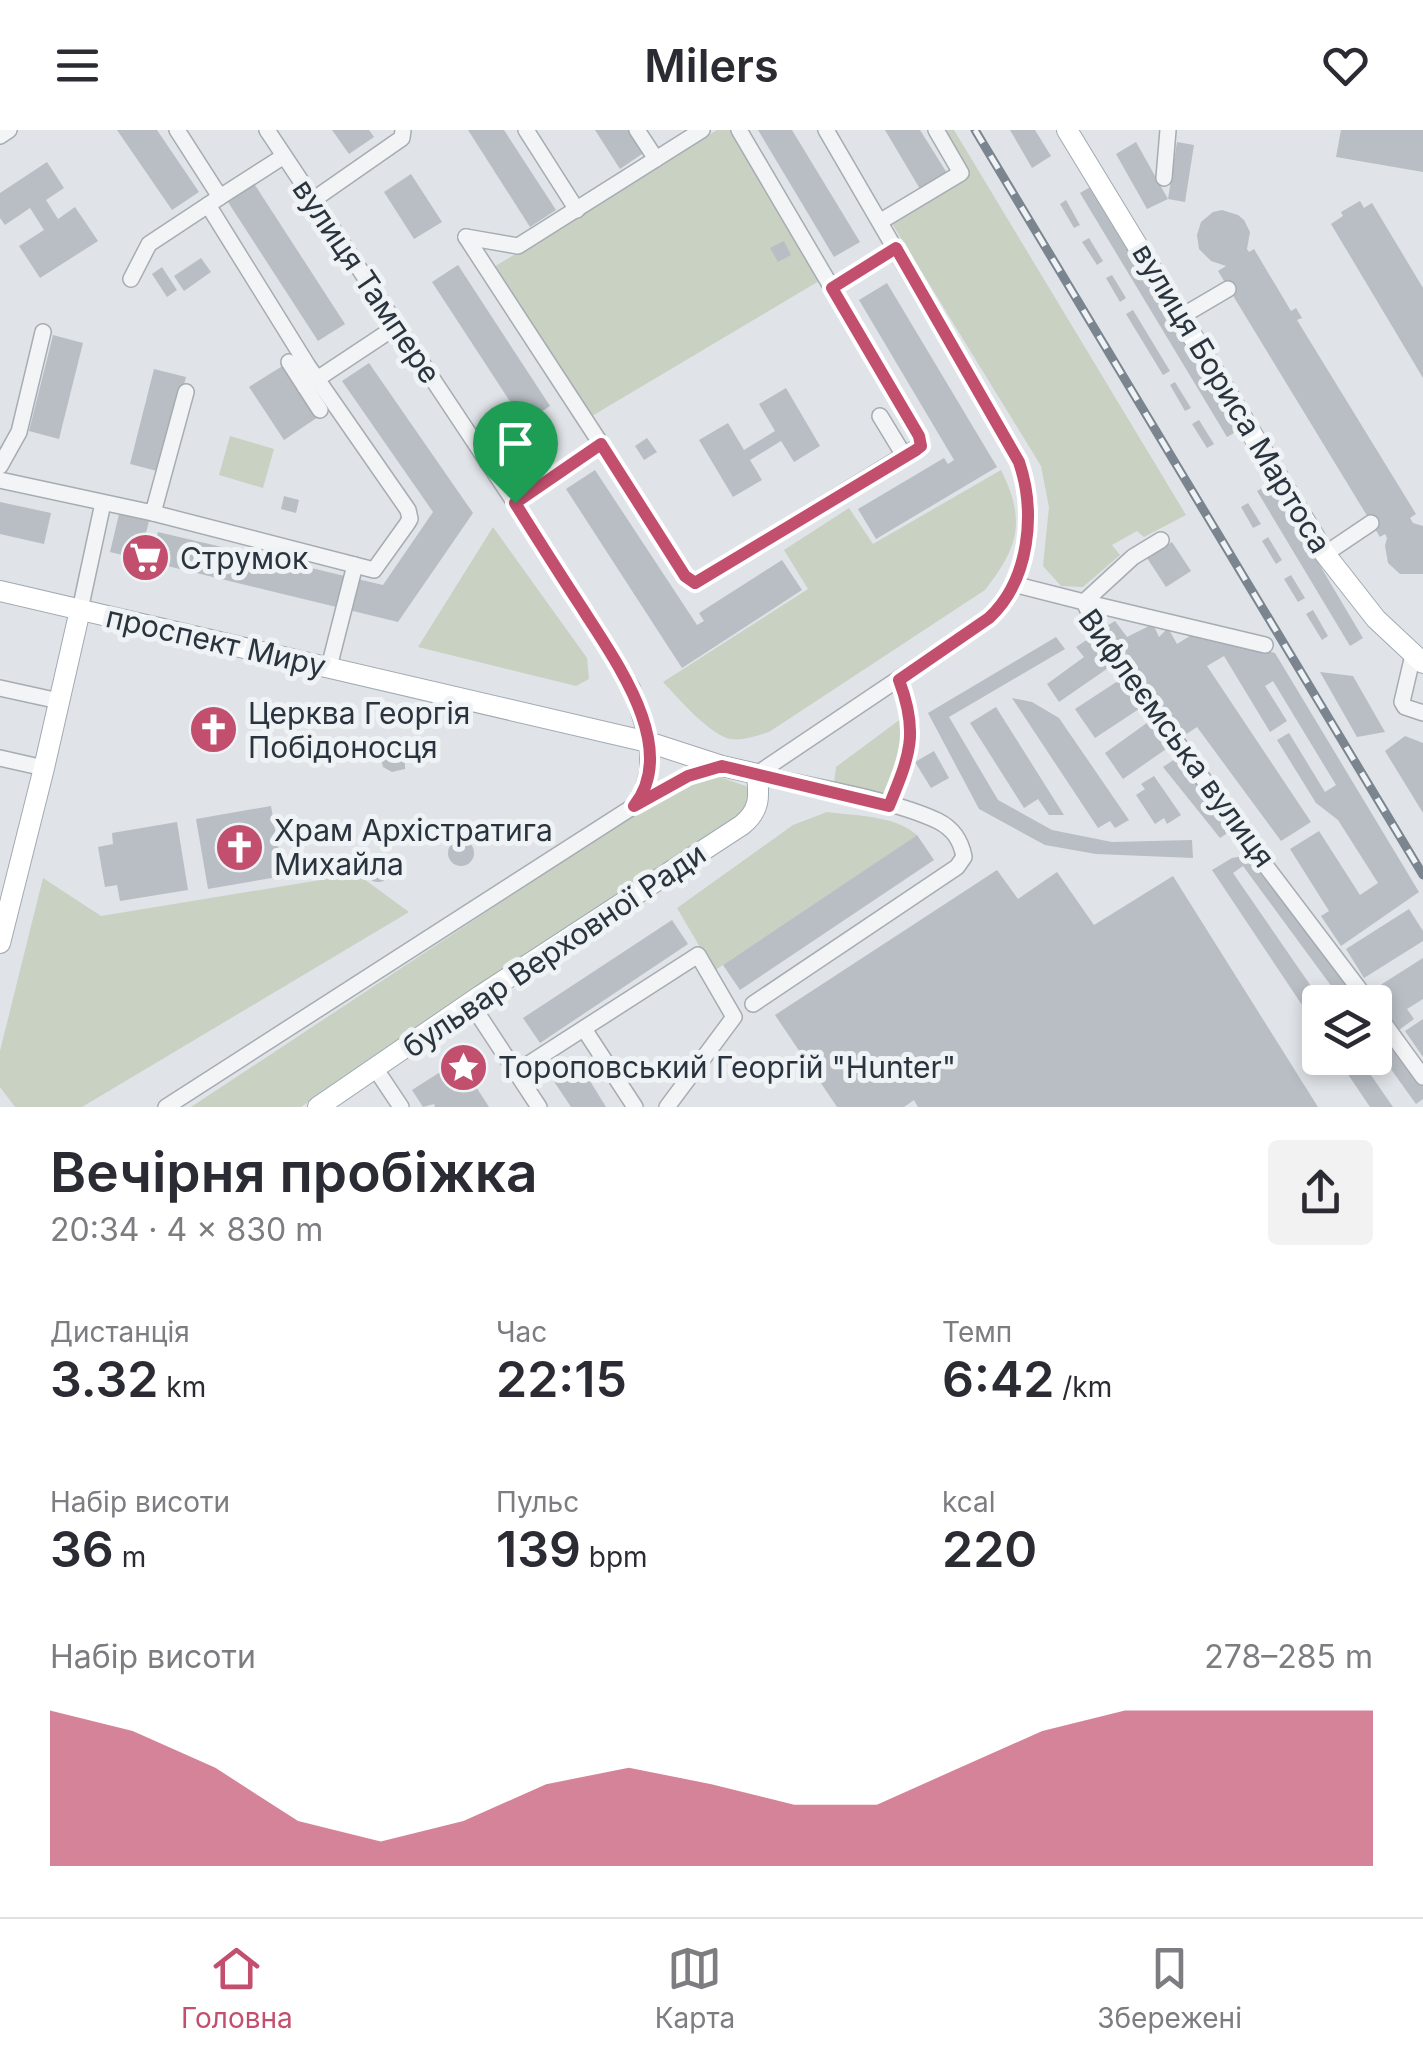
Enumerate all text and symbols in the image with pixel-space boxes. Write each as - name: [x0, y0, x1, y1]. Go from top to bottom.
- icon: menu: [50, 38, 105, 93]
- text: Milers: [644, 38, 779, 93]
- icon: heart: [1318, 38, 1373, 93]
- street label: вулиця Тампере: [285, 172, 449, 390]
- street label: вулиця Бориса Мартоса: [1125, 237, 1339, 559]
- pin: [473, 401, 558, 504]
- icon: arrive: [488, 416, 543, 471]
- supermarket icon: Струмок: [119, 532, 171, 584]
- place label: Струмок: [180, 540, 308, 576]
- street label: проспект Миру: [103, 598, 330, 684]
- street label: Вифлеємська вулиця: [1071, 602, 1283, 874]
- place label: Церква Георгія Побідоносця: [248, 695, 470, 765]
- church icon: Церква Георгія Побідоносця: [187, 704, 239, 756]
- place label: Храм Архістратига Михайла: [274, 812, 553, 882]
- church icon: Храм Архістратига Михайла: [213, 821, 265, 873]
- street label: бульвар Верховної Ради: [396, 835, 712, 1065]
- map controls: [1302, 985, 1392, 1075]
- button: layers: [1302, 985, 1392, 1075]
- place icon: Тороповський Георгій "Hunter": [437, 1041, 489, 1093]
- place label: Тороповський Георгій "Hunter": [498, 1049, 956, 1085]
- text: Вечірня пробіжка: [50, 1139, 538, 1205]
- button: share: [1268, 1140, 1373, 1245]
- text: 20:34 · 4 × 830 m: [50, 1210, 323, 1249]
- text: Дистанція: [50, 1315, 190, 1349]
- text: Час: [496, 1315, 547, 1349]
- text: Темп: [942, 1315, 1012, 1349]
- text: 3.32: [50, 1349, 158, 1409]
- text: 22:15: [496, 1349, 627, 1409]
- text: 6:42: [942, 1349, 1054, 1409]
- text: km: [158, 1370, 206, 1404]
- text: /km: [1054, 1370, 1112, 1404]
- text: Набір висоти: [50, 1485, 230, 1519]
- text: Пульс: [496, 1485, 579, 1519]
- text: kcal: [942, 1485, 996, 1519]
- text: 36: [50, 1519, 114, 1579]
- text: 139: [496, 1519, 581, 1579]
- text: 220: [942, 1519, 1037, 1579]
- text: m: [114, 1540, 146, 1574]
- text: bpm: [581, 1540, 648, 1574]
- text: Набір висоти: [50, 1637, 256, 1676]
- text: 278–285 m: [1204, 1637, 1373, 1676]
- tab: Головна: [181, 1941, 293, 2035]
- tab: Карта: [655, 1941, 735, 2035]
- tab: Збережені: [1097, 1941, 1242, 2035]

